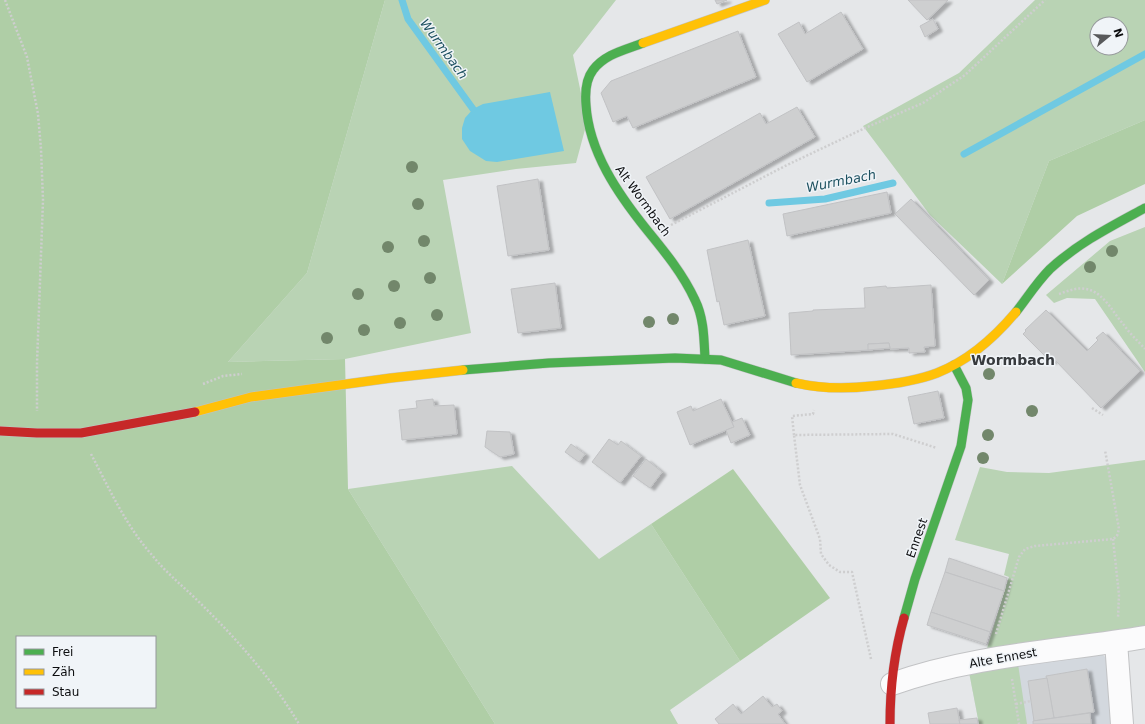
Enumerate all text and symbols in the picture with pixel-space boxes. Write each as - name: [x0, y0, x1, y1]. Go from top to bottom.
- water label: Wurmbach: [417, 16, 471, 82]
- north arrow: [1089, 16, 1129, 56]
- text: N: [1110, 27, 1126, 39]
- street label: Alt Wormbach: [613, 163, 673, 239]
- water label: Wurmbach: [805, 167, 877, 195]
- district label: Wormbach: [971, 352, 1055, 368]
- street label: Ennest: [904, 516, 930, 560]
- legend: [16, 636, 156, 708]
- text: Frei: [52, 645, 73, 659]
- street label: Alte Ennest: [968, 645, 1038, 671]
- text: Zäh: [52, 665, 75, 679]
- text: Stau: [52, 685, 79, 699]

